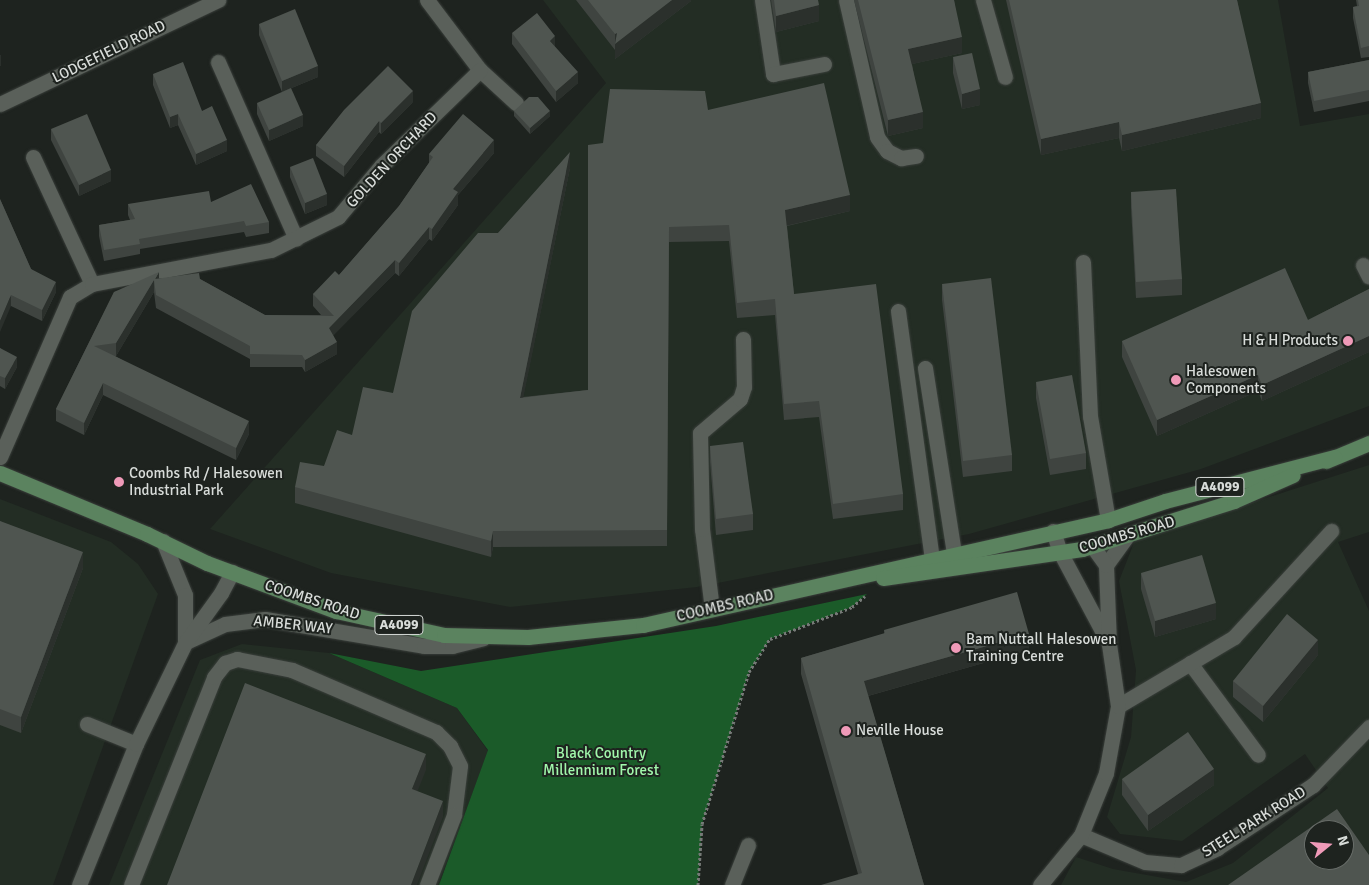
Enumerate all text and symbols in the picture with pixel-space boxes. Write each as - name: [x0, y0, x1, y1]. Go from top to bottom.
- street label: LODGEFIELD ROAD: [49, 17, 169, 87]
- street label: GOLDEN ORCHARD: [343, 108, 441, 212]
- place label: H & H Products: [1242, 332, 1338, 350]
- marker: H & H Products: [1342, 335, 1354, 347]
- place label: Halesowen Components: [1186, 362, 1266, 397]
- marker: Halesowen Components: [1170, 374, 1182, 386]
- place label: Coombs Rd / Halesowen Industrial Park: [129, 464, 283, 499]
- marker: Coombs Rd / Halesowen Industrial Park: [113, 476, 125, 488]
- road number: A4099: [1195, 476, 1245, 498]
- street label: COOMBS ROAD: [1077, 513, 1177, 557]
- street label: COOMBS ROAD: [262, 576, 362, 624]
- street label: COOMBS ROAD: [675, 586, 775, 626]
- street label: AMBER WAY: [253, 612, 333, 638]
- road number: A4099: [374, 614, 424, 636]
- place label: Bam Nuttall Halesowen Training Centre: [966, 630, 1116, 665]
- marker: Bam Nuttall Halesowen Training Centre: [950, 642, 962, 654]
- place label: Neville House: [856, 722, 944, 740]
- marker: Neville House: [840, 725, 852, 737]
- park label: Black Country Millennium Forest: [543, 744, 659, 779]
- street label: STEEL PARK ROAD: [1199, 783, 1309, 861]
- north arrow: [1304, 820, 1354, 870]
- text: N: [1333, 834, 1352, 848]

